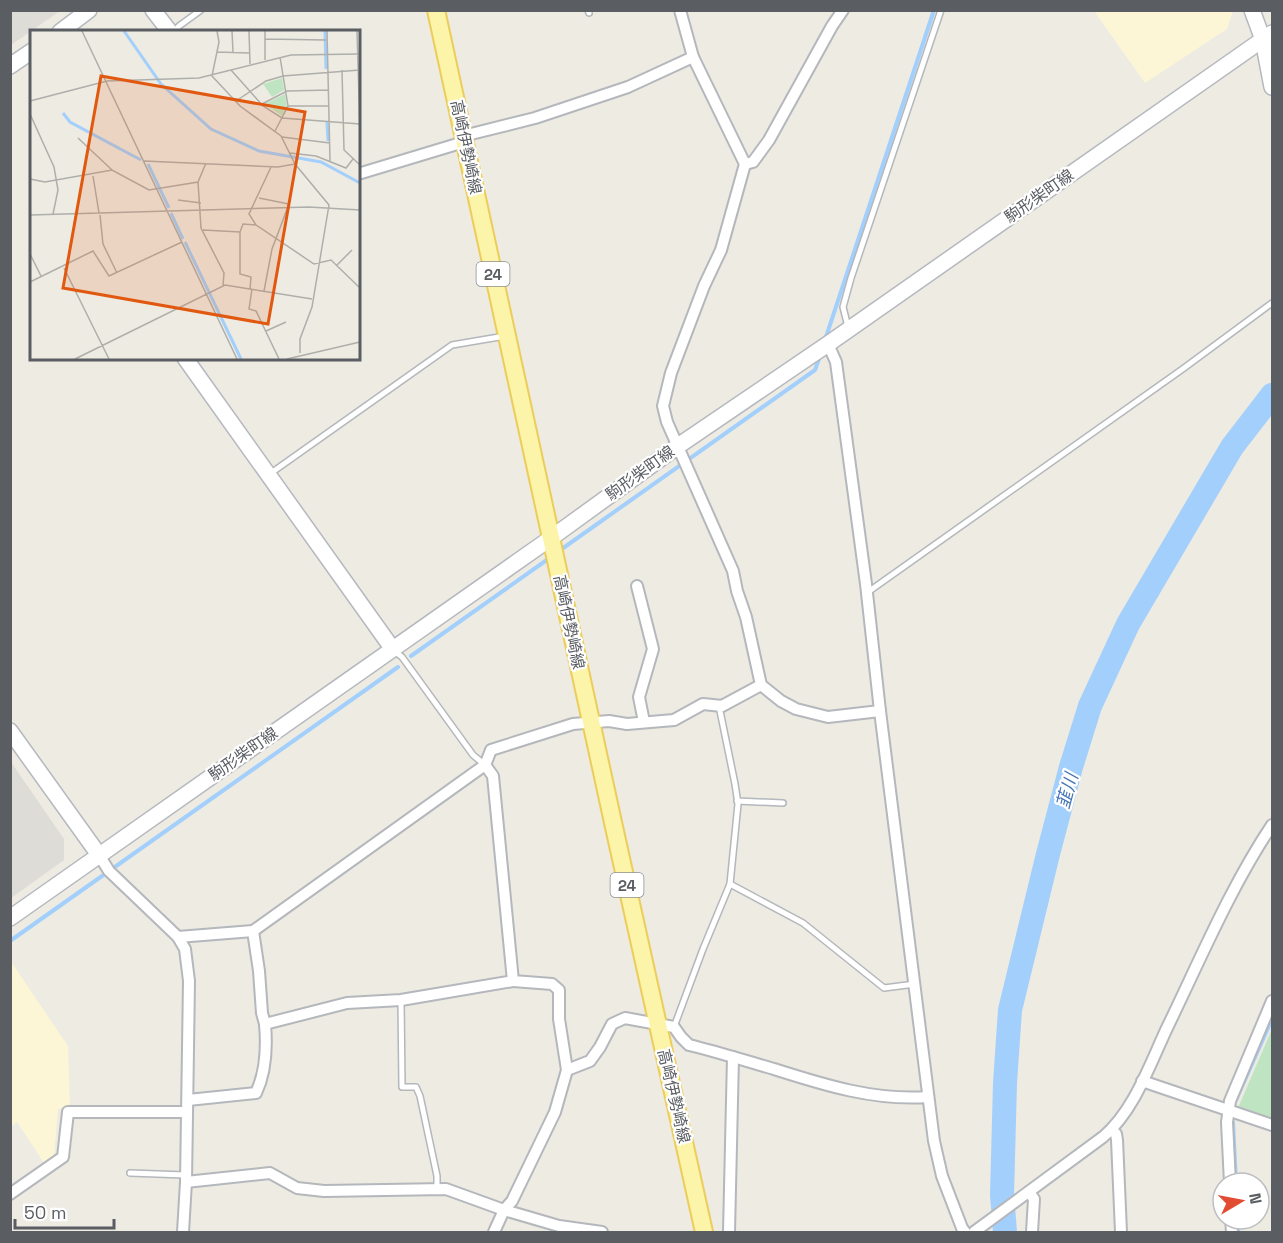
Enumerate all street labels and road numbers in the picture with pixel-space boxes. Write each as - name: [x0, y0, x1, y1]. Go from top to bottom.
- street label: 高崎伊勢崎線: [446, 98, 486, 196]
- street label: 駒形柴町線: [1000, 164, 1078, 228]
- road number: 24: [476, 262, 510, 286]
- street label: 駒形柴町線: [601, 441, 679, 505]
- street label: 高崎伊勢崎線: [549, 573, 589, 671]
- street label: 駒形柴町線: [204, 722, 282, 786]
- road number: 24: [610, 873, 644, 897]
- street label: 高崎伊勢崎線: [653, 1047, 695, 1145]

